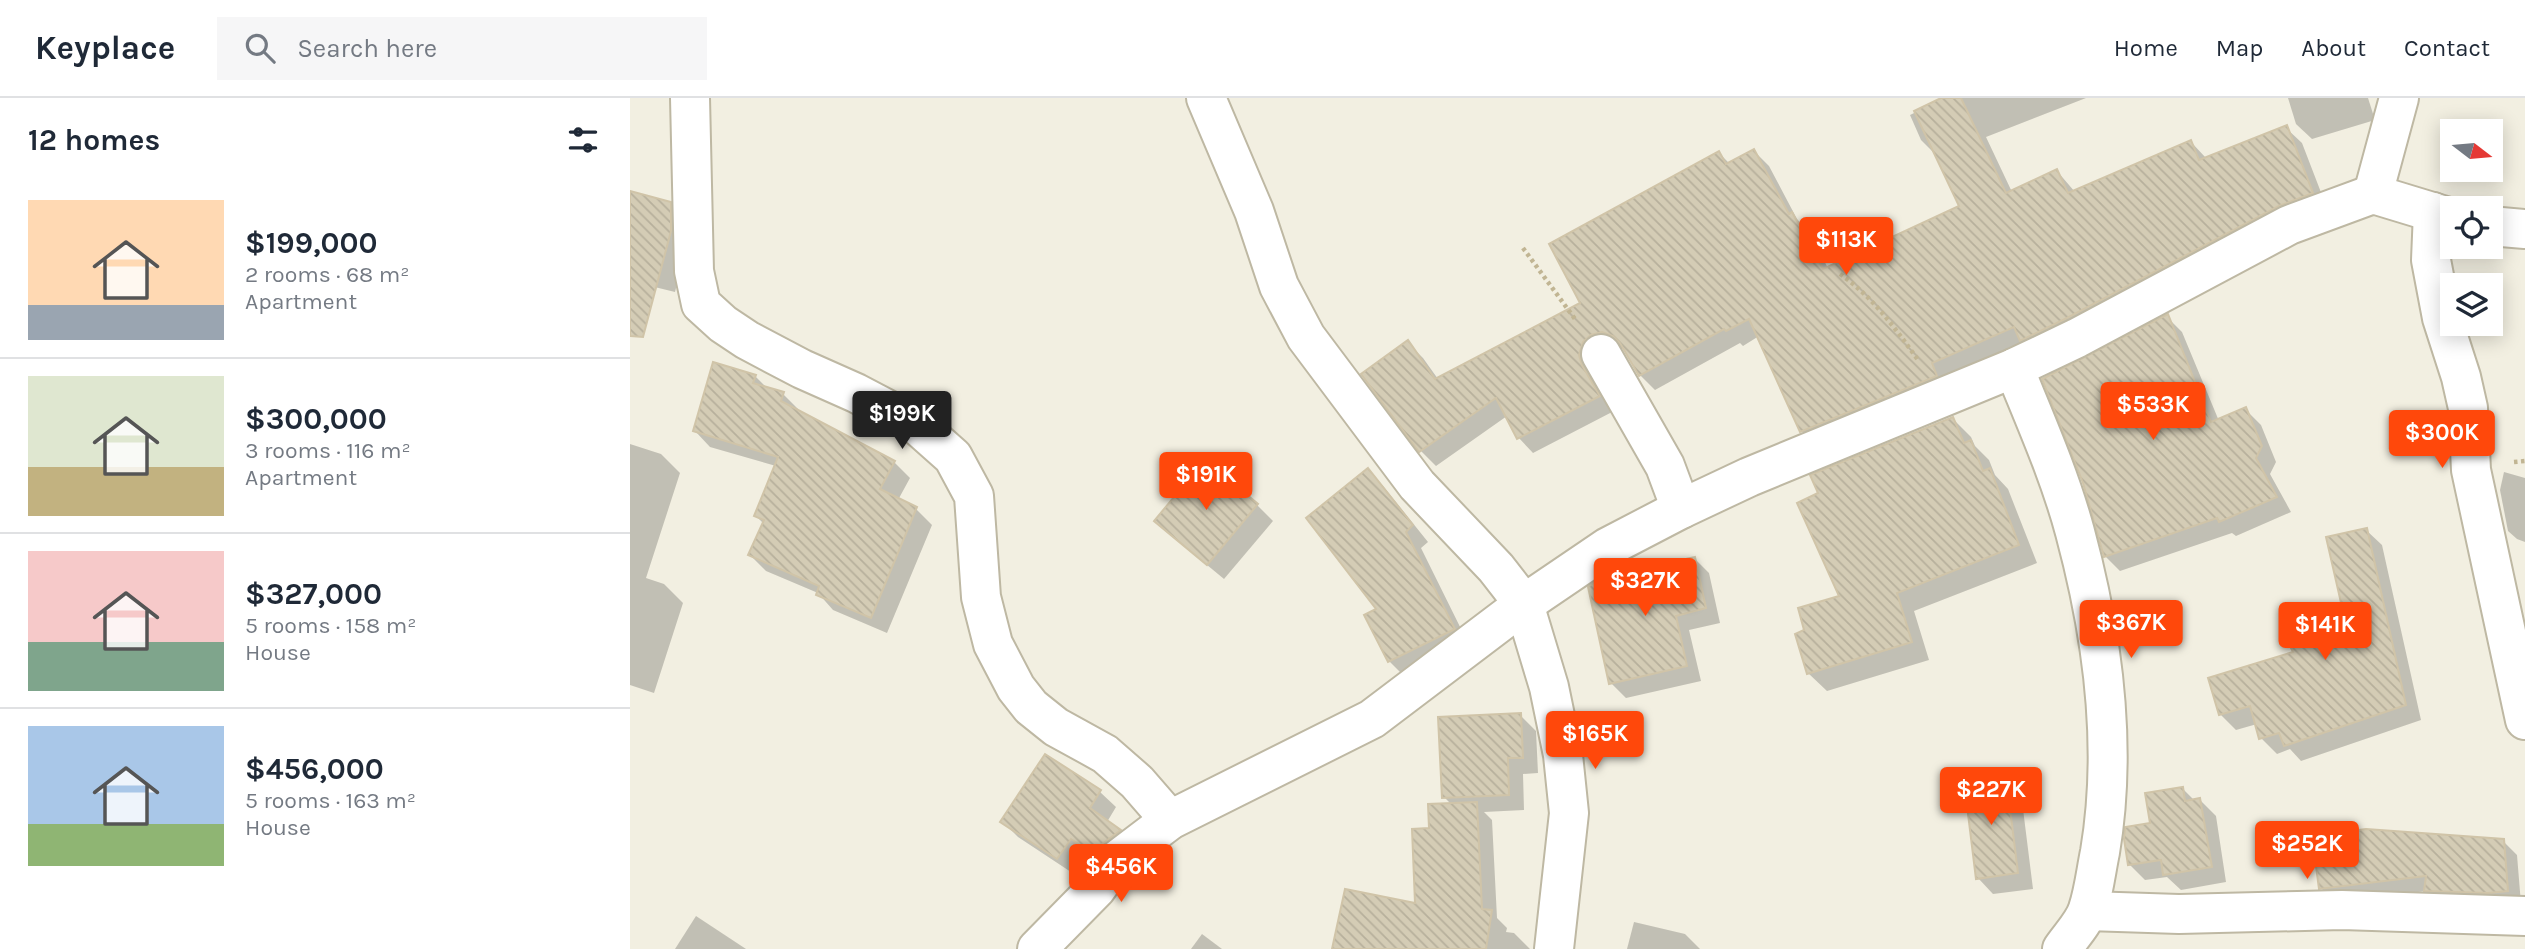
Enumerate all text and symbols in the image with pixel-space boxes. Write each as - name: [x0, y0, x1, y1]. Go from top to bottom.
- search box: [217, 17, 707, 80]
- text: Keyplace: [35, 29, 175, 67]
- icon: search: [241, 29, 279, 67]
- text: Search here: [297, 33, 437, 64]
- text: Home: [2114, 34, 2178, 62]
- text: Map: [2216, 34, 2263, 62]
- text: About: [2301, 34, 2366, 62]
- text: Contact: [2404, 34, 2490, 62]
- north arrow: [2440, 119, 2502, 182]
- map controls: [2440, 119, 2503, 336]
- icon: filters: [564, 121, 602, 159]
- text: 12 homes: [28, 122, 160, 158]
- button: locate: [2440, 196, 2503, 259]
- pin: $113K: [1797, 218, 1895, 277]
- text: $199,000: [245, 225, 377, 261]
- text: $113K: [1815, 226, 1877, 253]
- icon: home: [84, 228, 168, 312]
- text: 2 rooms · 68 m²: [245, 261, 409, 288]
- button: layers: [2440, 273, 2503, 336]
- text: Apartment: [245, 288, 357, 315]
- pin: $533K: [2104, 382, 2202, 442]
- text: $533K: [2117, 391, 2189, 418]
- pin: $199K: [853, 392, 951, 451]
- text: $199K: [868, 400, 936, 427]
- text: $300,000: [245, 401, 387, 437]
- icon: home: [84, 404, 168, 488]
- pin: $300K: [2393, 410, 2491, 470]
- text: $300K: [2405, 419, 2479, 446]
- text: 3 rooms · 116 m²: [245, 437, 411, 464]
- pin: $191K: [1157, 452, 1255, 512]
- text: $191K: [1175, 461, 1237, 488]
- text: Apartment: [245, 464, 357, 491]
- pin: $327K: [1596, 559, 1694, 618]
- text: $327K: [1610, 567, 1680, 594]
- text: $327,000: [245, 576, 382, 612]
- icon: home: [84, 579, 168, 663]
- pin: $367K: [2082, 601, 2180, 660]
- pin: $141K: [2276, 602, 2374, 662]
- text: $367K: [2096, 609, 2166, 636]
- text: $141K: [2295, 611, 2355, 638]
- text: 5 rooms · 158 m²: [245, 612, 416, 639]
- text: House: [245, 639, 311, 666]
- pin: $165K: [1546, 712, 1644, 771]
- text: $165K: [1562, 720, 1628, 747]
- text: $456,000: [245, 751, 384, 787]
- icon: home: [84, 754, 168, 838]
- pin: $227K: [1942, 768, 2040, 827]
- text: $227K: [1956, 776, 2026, 803]
- text: 5 rooms · 163 m²: [245, 787, 416, 814]
- text: House: [245, 814, 311, 841]
- pin: $252K: [2258, 822, 2356, 881]
- text: $252K: [2271, 830, 2343, 857]
- pin: $456K: [1072, 844, 1170, 904]
- text: $456K: [1085, 853, 1157, 880]

